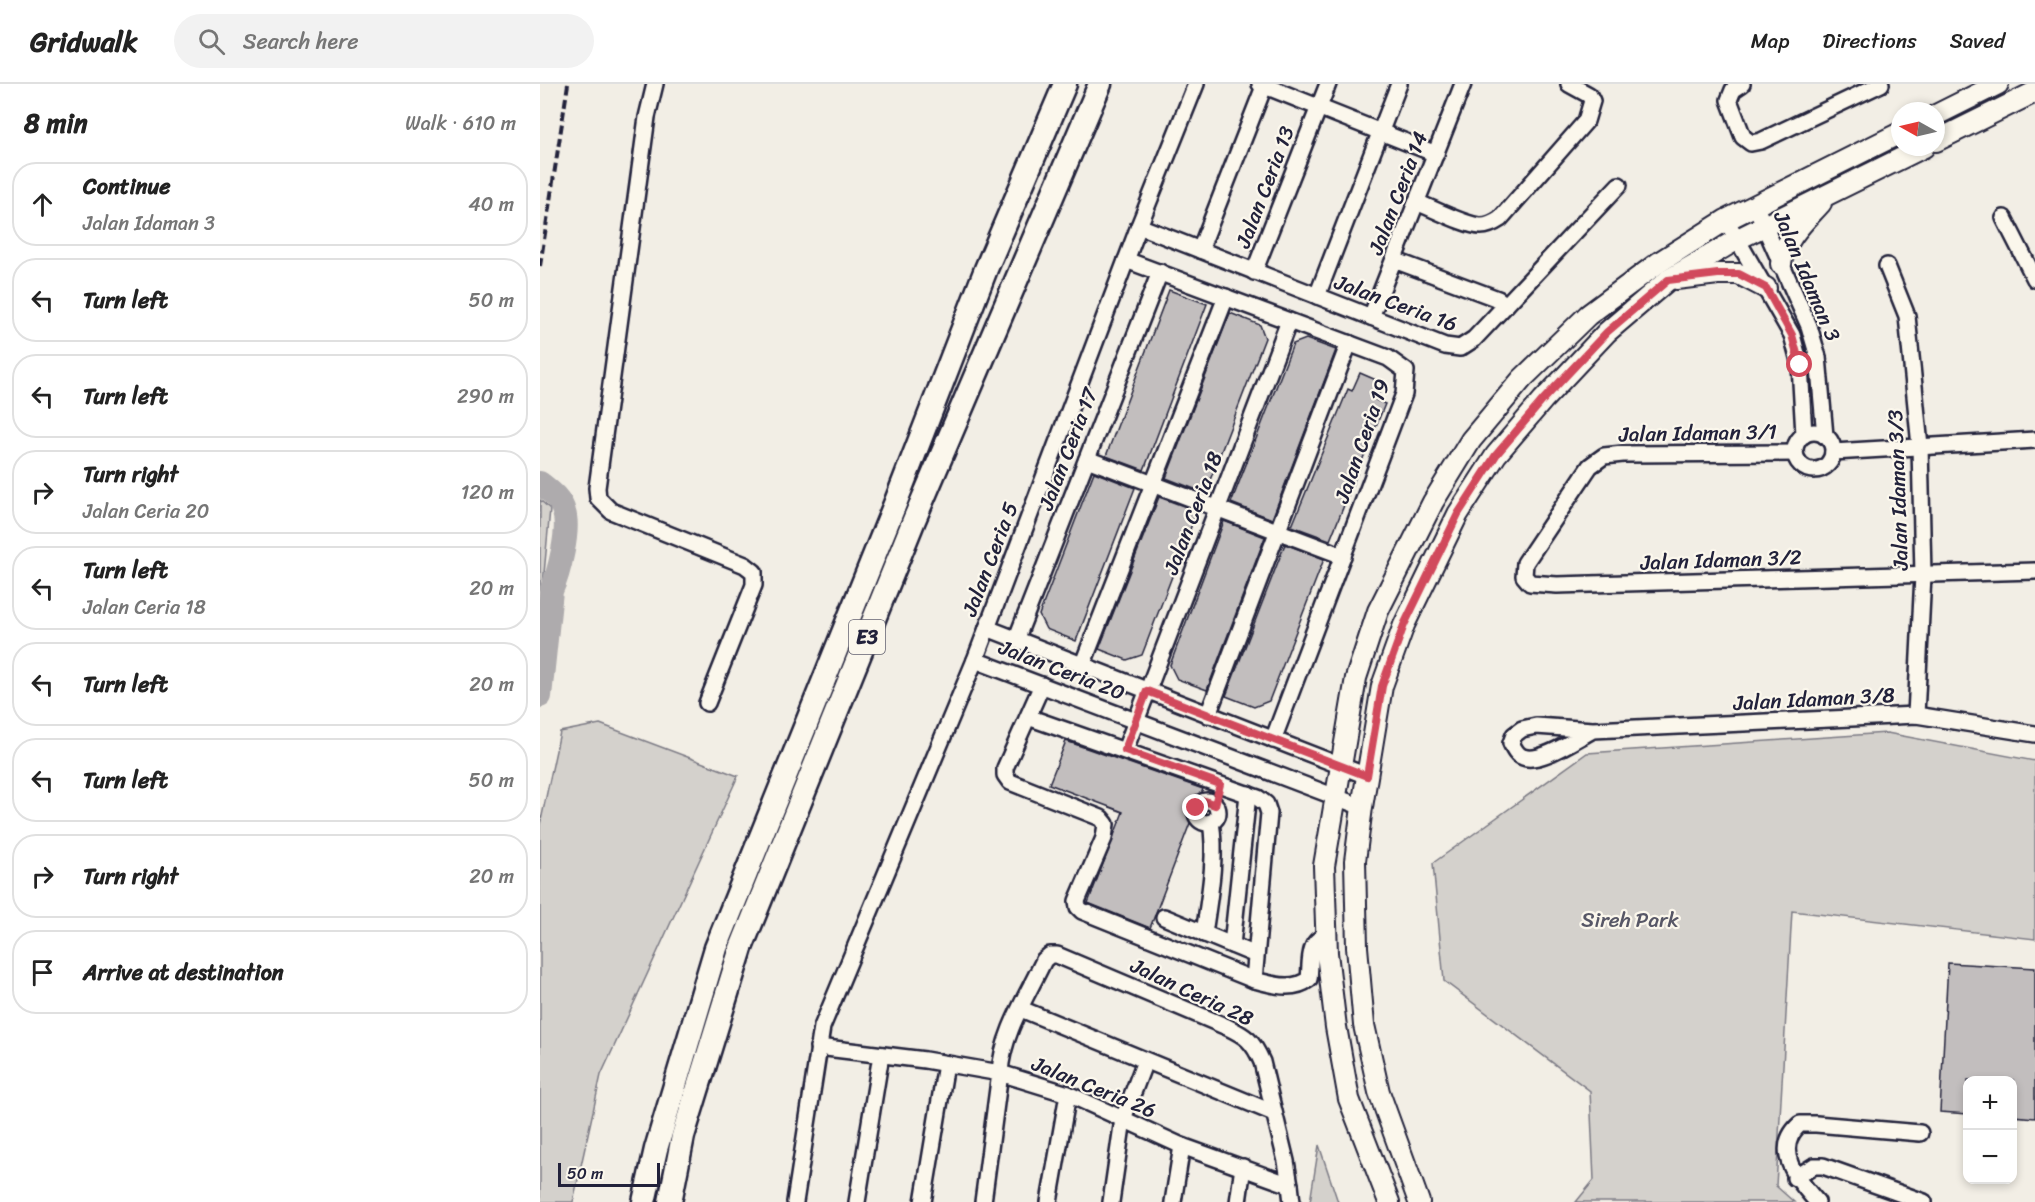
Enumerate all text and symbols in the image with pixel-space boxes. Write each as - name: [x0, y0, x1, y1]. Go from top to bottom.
- search box: [174, 14, 594, 68]
- text: Gridwalk: [30, 17, 138, 66]
- text: Search here: [243, 22, 359, 61]
- text: Map: [1751, 22, 1789, 60]
- text: Directions: [1822, 22, 1917, 60]
- text: Saved: [1950, 22, 2005, 60]
- icon: search: [195, 25, 228, 58]
- text: 8 min: [24, 100, 88, 146]
- north arrow: [1891, 102, 1945, 156]
- text: Walk · 610 m: [405, 106, 516, 141]
- street label: Jalan Ceria 13: [1224, 120, 1306, 254]
- street label: Jalan Ceria 14: [1357, 126, 1439, 261]
- text: Continue: [83, 167, 171, 206]
- text: 40 m: [468, 187, 514, 222]
- icon: ahead: [26, 188, 59, 221]
- street label: Jalan Idaman 3: [1762, 204, 1852, 348]
- text: Jalan Idaman 3: [83, 206, 215, 241]
- street label: Jalan Ceria 16: [1328, 263, 1463, 343]
- text: Turn left: [83, 281, 168, 320]
- text: 50 m: [469, 283, 514, 318]
- icon: left: [26, 284, 59, 317]
- route start: [1786, 351, 1812, 377]
- street label: Jalan Ceria 19: [1323, 374, 1401, 509]
- text: Turn left: [83, 377, 168, 416]
- text: 290 m: [457, 379, 514, 414]
- icon: left: [26, 380, 59, 413]
- street label: Jalan Ceria 17: [1027, 380, 1109, 517]
- street label: Jalan Idaman 3/3: [1876, 409, 1920, 572]
- street label: Jalan Idaman 3/1: [1618, 413, 1777, 453]
- street label: Jalan Ceria 18: [1152, 446, 1234, 581]
- text: Turn right: [83, 455, 178, 494]
- text: 120 m: [461, 475, 514, 510]
- icon: right: [26, 476, 59, 509]
- text: Jalan Ceria 20: [83, 494, 209, 529]
- street label: Jalan Ceria 5: [950, 496, 1029, 623]
- street label: Jalan Idaman 3/2: [1639, 538, 1802, 582]
- text: Turn left: [83, 551, 168, 590]
- text: 20 m: [469, 571, 514, 606]
- icon: left: [26, 572, 59, 605]
- text: Jalan Ceria 18: [83, 590, 206, 625]
- road number: E3: [849, 620, 885, 654]
- street label: Jalan Ceria 20: [992, 628, 1131, 712]
- text: Turn left: [83, 665, 168, 704]
- text: 20 m: [469, 667, 514, 702]
- icon: left: [26, 668, 59, 701]
- street label: Jalan Idaman 3/8: [1731, 676, 1896, 722]
- text: Turn left: [83, 761, 168, 800]
- text: 50 m: [469, 763, 514, 798]
- icon: left: [26, 764, 59, 797]
- route end: [1182, 794, 1208, 820]
- text: Turn right: [83, 857, 178, 896]
- text: 20 m: [469, 859, 514, 894]
- icon: right: [26, 860, 59, 893]
- park label: Sireh Park: [1581, 901, 1680, 939]
- street label: Jalan Ceria 28: [1123, 946, 1260, 1037]
- text: Arrive at destination: [83, 953, 284, 992]
- icon: arrive: [26, 956, 59, 989]
- street label: Jalan Ceria 26: [1025, 1044, 1162, 1129]
- map controls: [1963, 1076, 2017, 1184]
- button: +: [1963, 1076, 2017, 1130]
- button: −: [1963, 1130, 2017, 1184]
- text: 50 m: [567, 1159, 603, 1188]
- scale bar: [558, 1160, 660, 1188]

